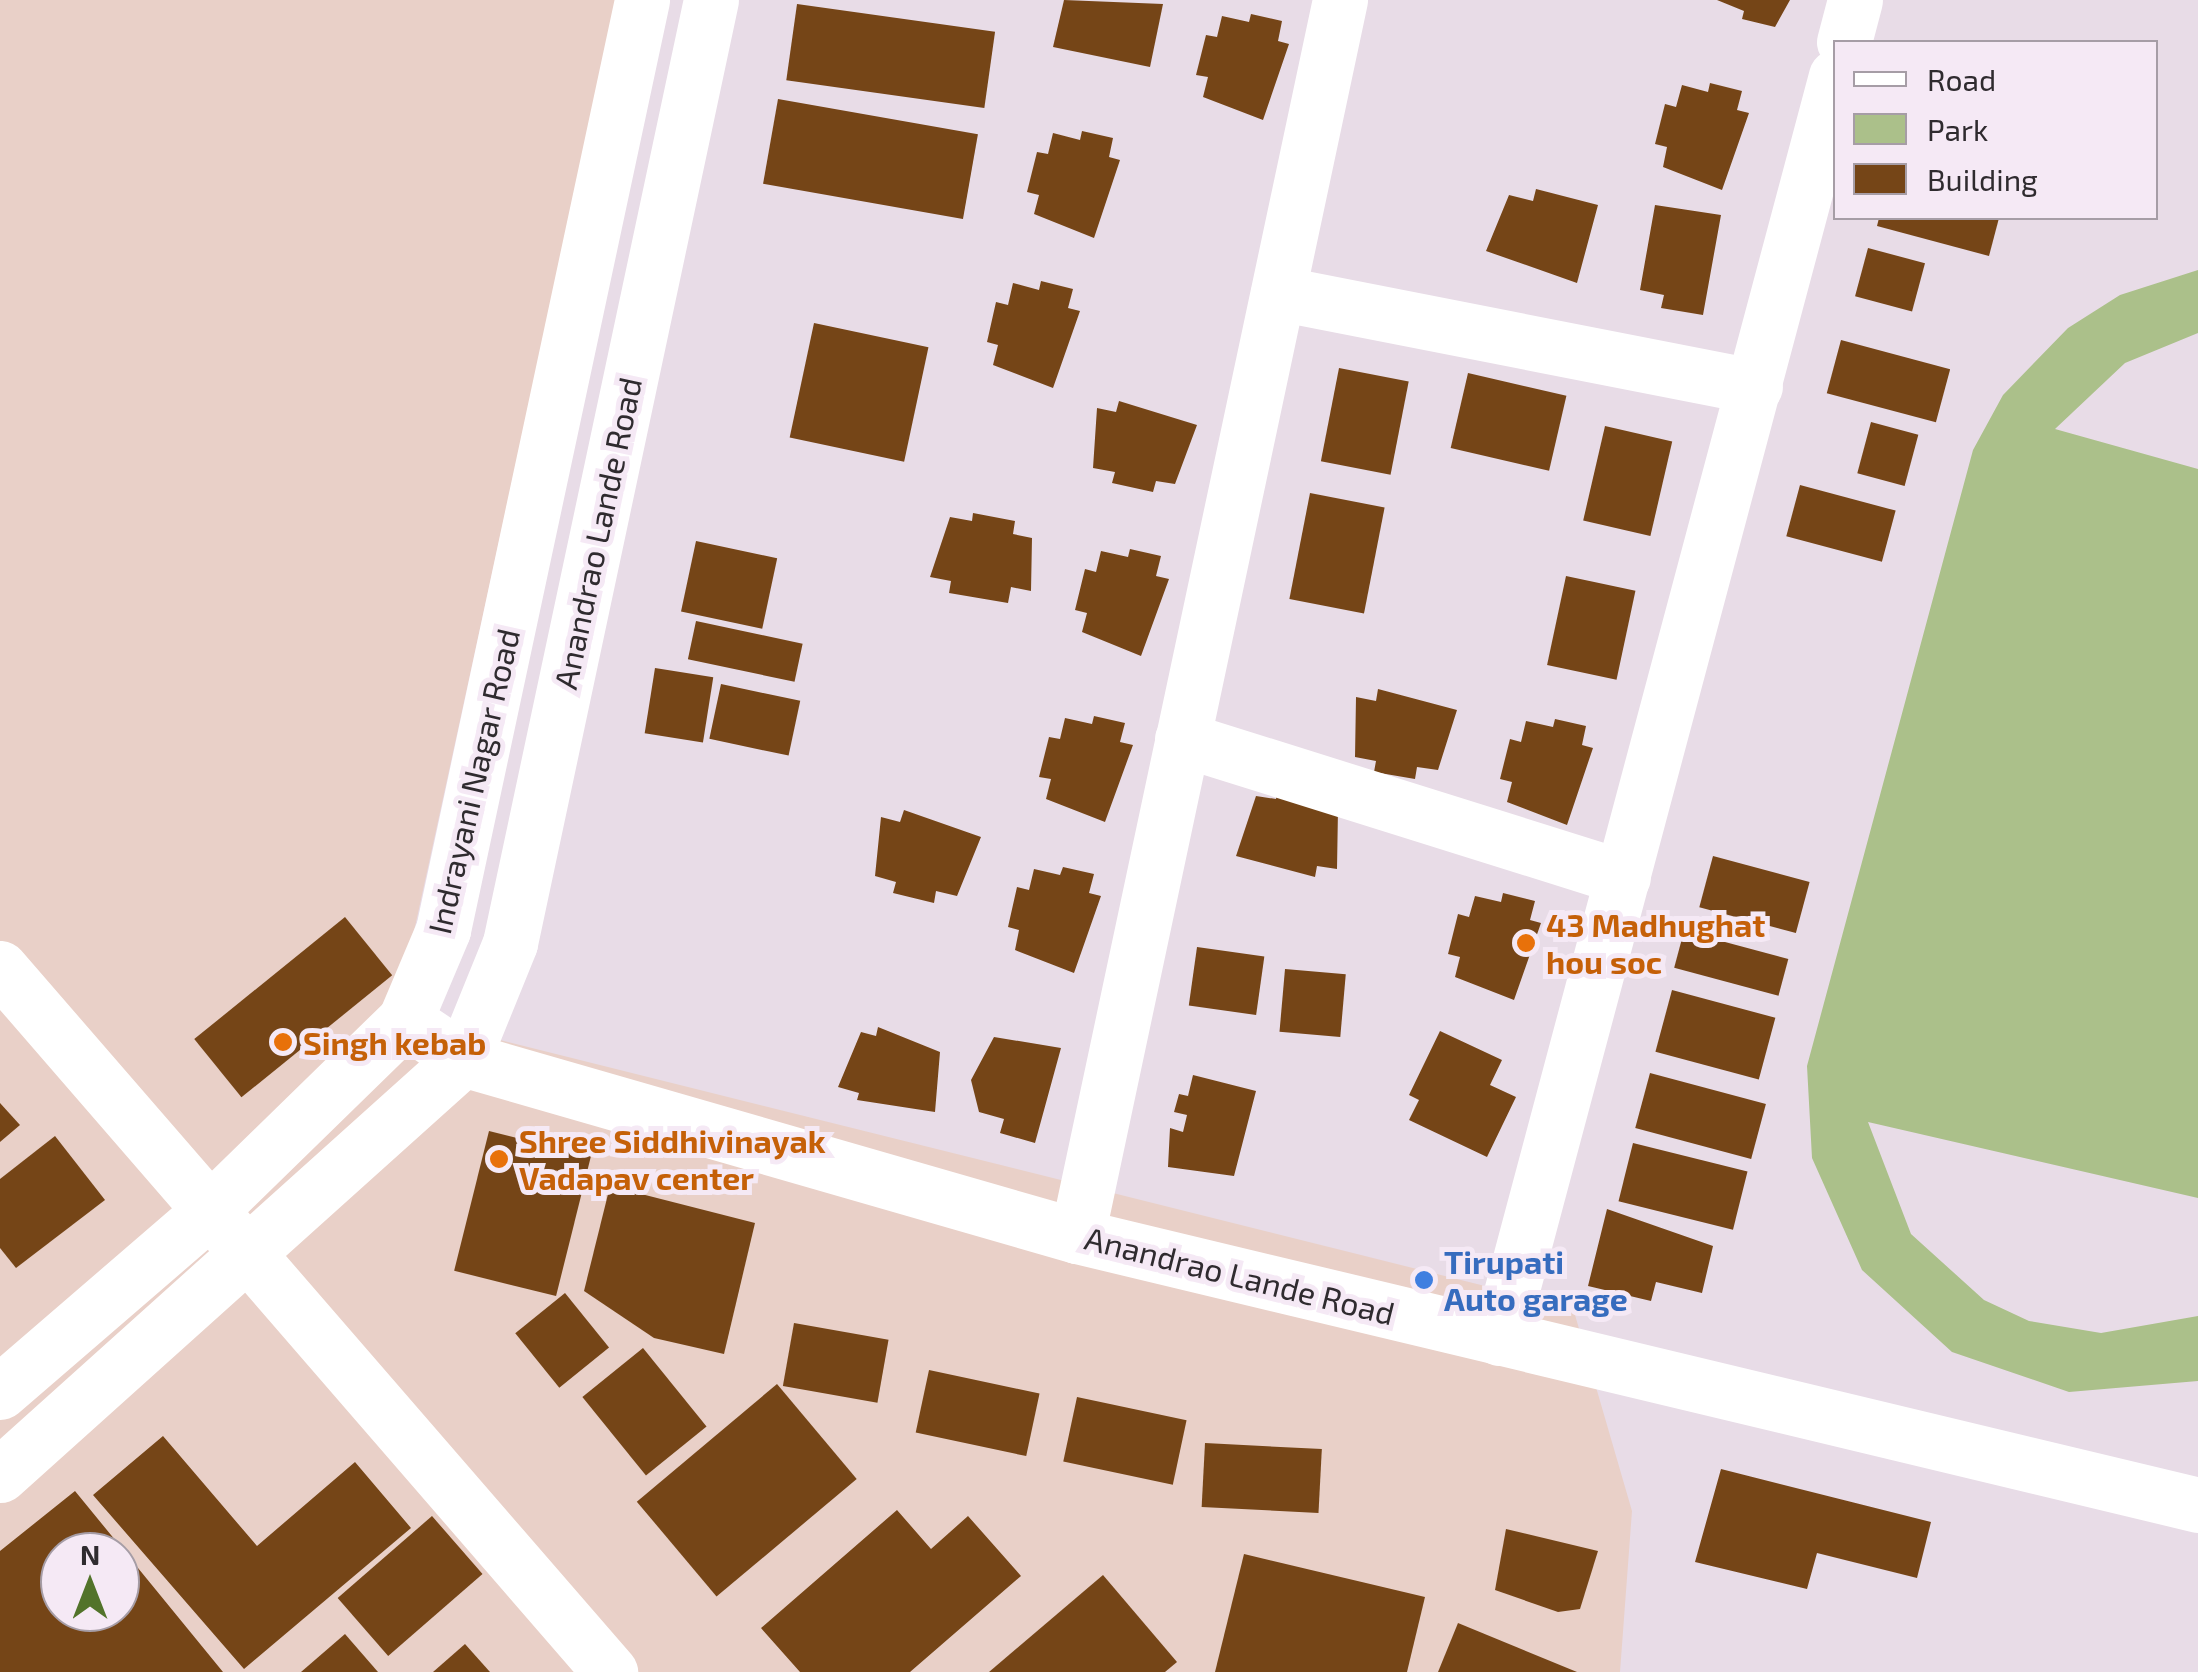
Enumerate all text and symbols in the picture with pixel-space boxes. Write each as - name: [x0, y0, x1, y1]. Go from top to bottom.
- legend: [1833, 40, 2158, 220]
- text: Road: [1927, 61, 1996, 97]
- text: Park: [1927, 111, 1988, 147]
- text: Building: [1927, 161, 2038, 197]
- street label: Anandrao Lande Road: [545, 374, 649, 692]
- street label: Indrayani Nagar Road: [419, 624, 527, 938]
- place label: 43 Madhughat hou soc: [1546, 906, 1765, 981]
- marker: 43 Madhughat hou soc: [1515, 932, 1537, 954]
- place label: Singh kebab: [303, 1023, 486, 1061]
- marker: Singh kebab: [272, 1031, 294, 1053]
- place label: Shree Siddhivinayak Vadapav center: [519, 1122, 826, 1197]
- marker: Shree Siddhivinayak Vadapav center: [488, 1148, 510, 1170]
- street label: Anandrao Lande Road: [1081, 1218, 1399, 1332]
- place label: Tirupati Auto garage: [1444, 1243, 1628, 1318]
- marker: Tirupati Auto garage: [1413, 1269, 1435, 1291]
- north arrow: [40, 1532, 140, 1632]
- text: N: [80, 1537, 100, 1571]

